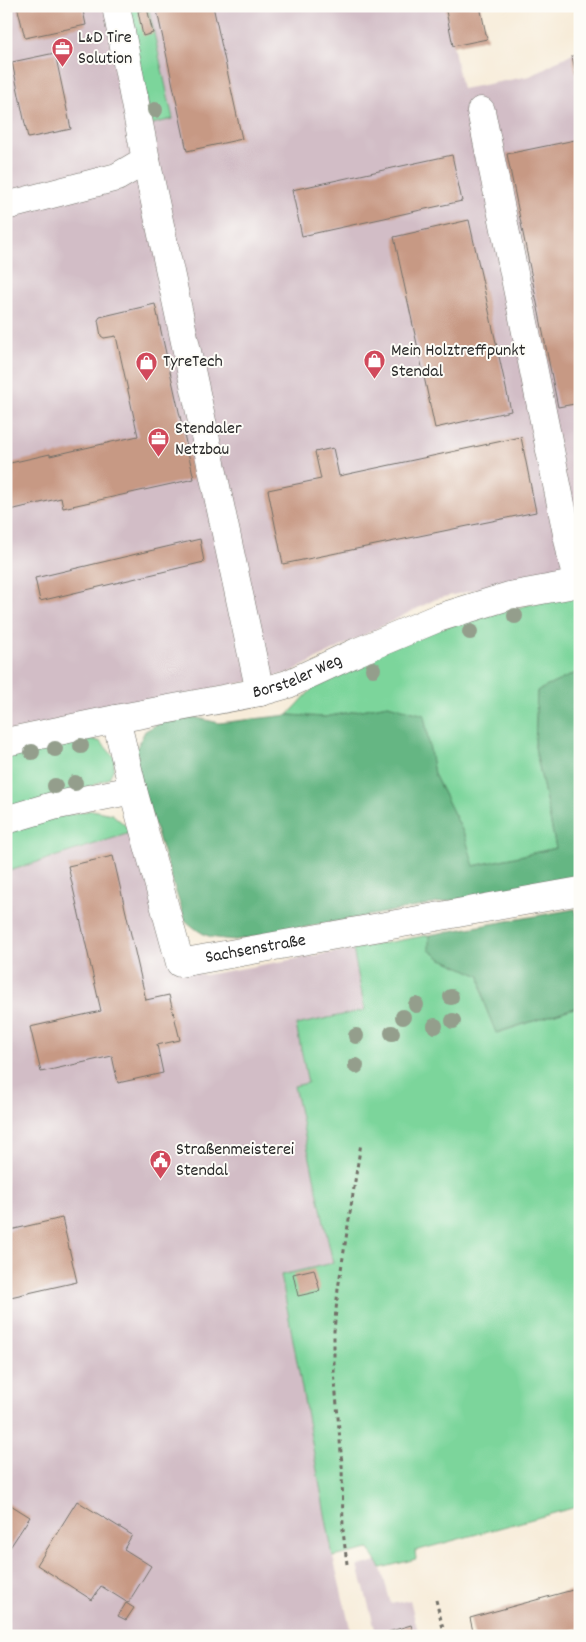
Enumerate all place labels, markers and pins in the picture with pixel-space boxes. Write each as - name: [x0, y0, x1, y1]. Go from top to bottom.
- place label: L&D Tire Solution: [78, 26, 132, 72]
- office icon: L&D Tire Solution: [50, 36, 74, 67]
- place label: Mein Holztreffpunkt Stendal: [391, 339, 526, 385]
- shop icon: Mein Holztreffpunkt Stendal: [363, 349, 387, 380]
- shop icon: TyreTech: [135, 350, 159, 381]
- place label: TyreTech: [163, 350, 223, 375]
- place label: Stendaler Netzbau: [175, 417, 242, 463]
- office icon: Stendaler Netzbau: [147, 427, 171, 458]
- place label: Straßenmeisterei Stendal: [176, 1138, 294, 1184]
- public building icon: Straßenmeisterei Stendal: [148, 1148, 172, 1179]

